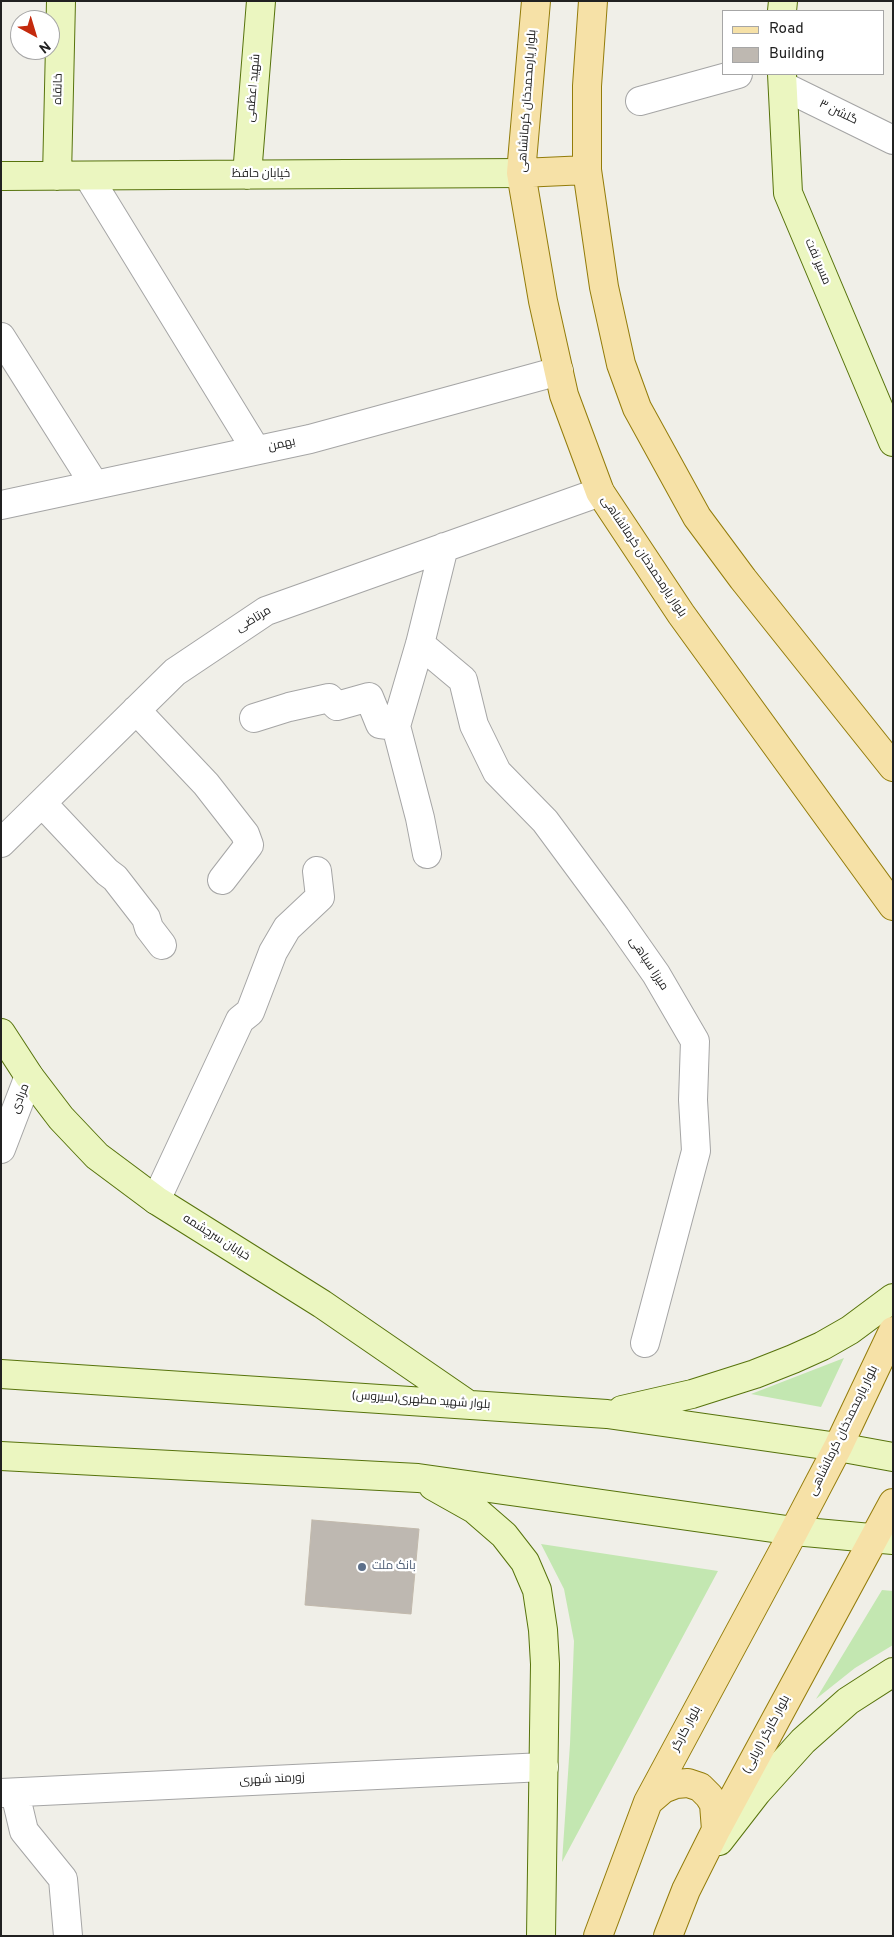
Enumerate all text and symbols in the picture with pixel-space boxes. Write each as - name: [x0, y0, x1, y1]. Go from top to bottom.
- north arrow: [10, 10, 60, 60]
- legend: [722, 10, 884, 75]
- text: Road: [769, 20, 804, 39]
- street label: بلوار یارمحمدخان کرمانشاهی: [516, 29, 540, 173]
- text: N: [35, 36, 53, 56]
- text: Building: [769, 45, 824, 64]
- street label: شهید اعظمی: [244, 53, 264, 123]
- street label: خانقاه: [52, 73, 66, 105]
- street label: گلشن ۳: [816, 97, 860, 129]
- street label: خیابان حافظ: [232, 168, 290, 182]
- street label: مسیر نفت: [801, 237, 833, 287]
- street label: بهمن: [267, 435, 297, 455]
- street label: بلوار یارمحمدخان کرمانشاهی: [597, 494, 689, 620]
- street label: مرتاضی: [234, 604, 274, 636]
- street label: میرزا سپاهی: [625, 934, 671, 994]
- street label: مرادی: [9, 1082, 33, 1116]
- street label: خیابان سرچشمه: [180, 1212, 252, 1264]
- street label: بلوار یارمحمدخان کرمانشاهی: [806, 1364, 882, 1498]
- street label: بلوار شهید مطهری(سیروس): [351, 1389, 491, 1413]
- place label: بانک ملت: [372, 1560, 416, 1574]
- marker: بانک ملت: [356, 1561, 368, 1573]
- street label: بلوار کارگر (اربابی): [740, 1693, 794, 1777]
- street label: بلوار کارگر: [669, 1704, 705, 1754]
- street label: زورمند شهری: [239, 1771, 305, 1789]

